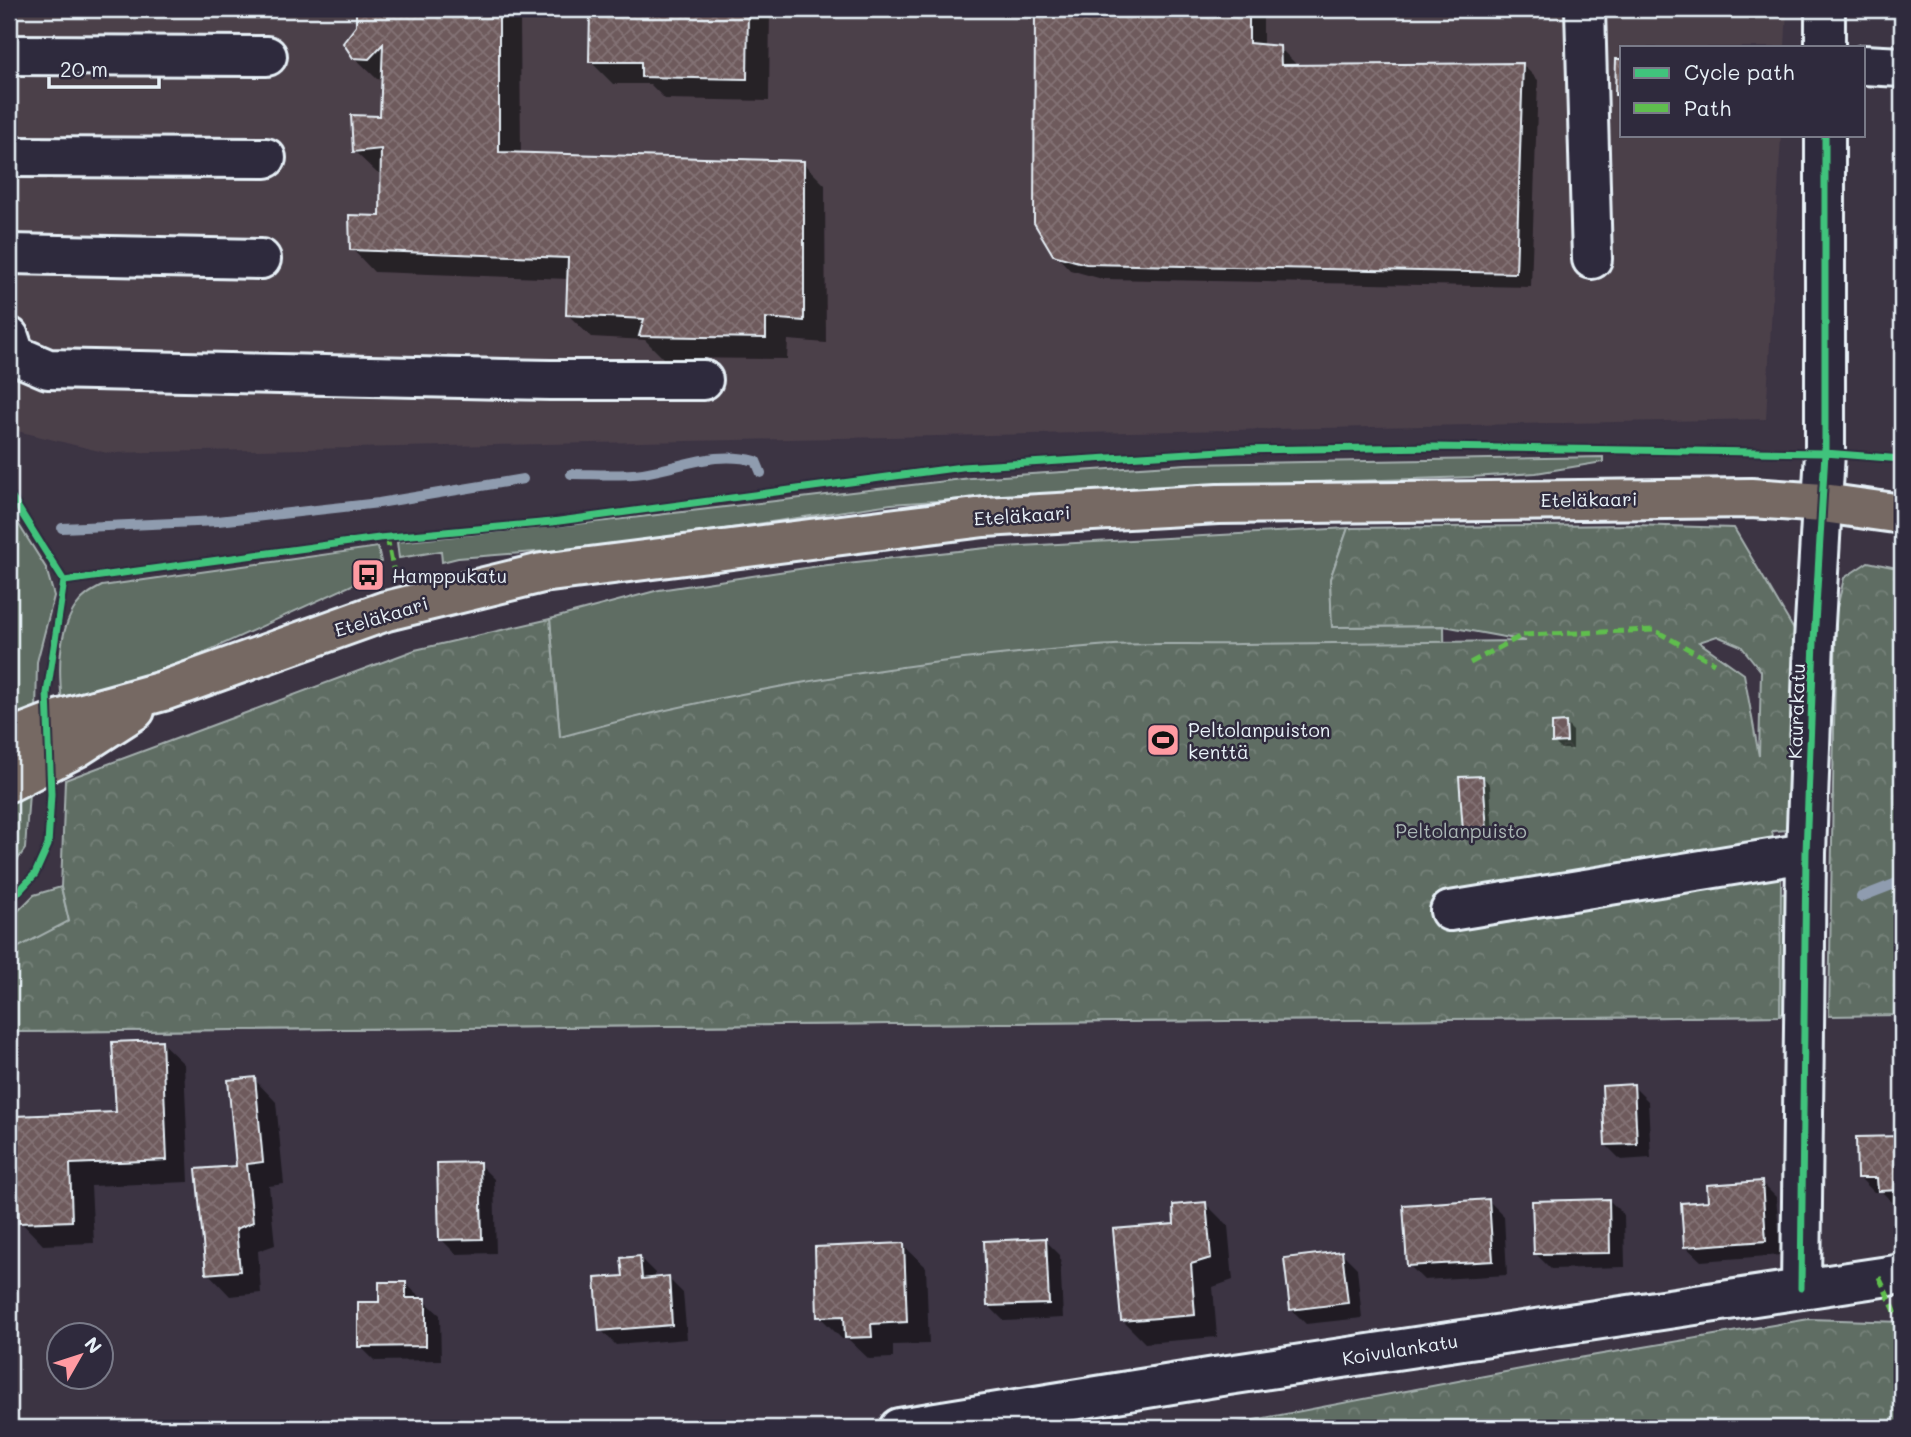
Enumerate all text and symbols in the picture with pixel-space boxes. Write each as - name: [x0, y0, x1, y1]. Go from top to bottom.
- scale bar: [49, 46, 159, 90]
- legend: [1620, 46, 1866, 136]
- text: 20 m: [60, 55, 108, 82]
- text: Cycle path: [1684, 58, 1794, 85]
- text: Path: [1684, 94, 1731, 121]
- street label: Eteläkaari: [1540, 486, 1638, 512]
- street label: Eteläkaari: [973, 499, 1071, 531]
- bus stop icon: Hamppukatu: [349, 556, 387, 594]
- place label: Hamppukatu: [392, 563, 507, 588]
- street label: Eteläkaari: [331, 590, 431, 642]
- street label: Kaurakatu: [1782, 663, 1810, 759]
- place label: Peltolanpuiston kenttä: [1188, 717, 1330, 764]
- sports icon: Peltolanpuiston kenttä: [1144, 721, 1182, 759]
- park label: Peltolanpuisto: [1395, 818, 1527, 843]
- north arrow: [46, 1322, 116, 1392]
- street label: Koivulankatu: [1340, 1328, 1460, 1370]
- text: N: [79, 1332, 108, 1358]

